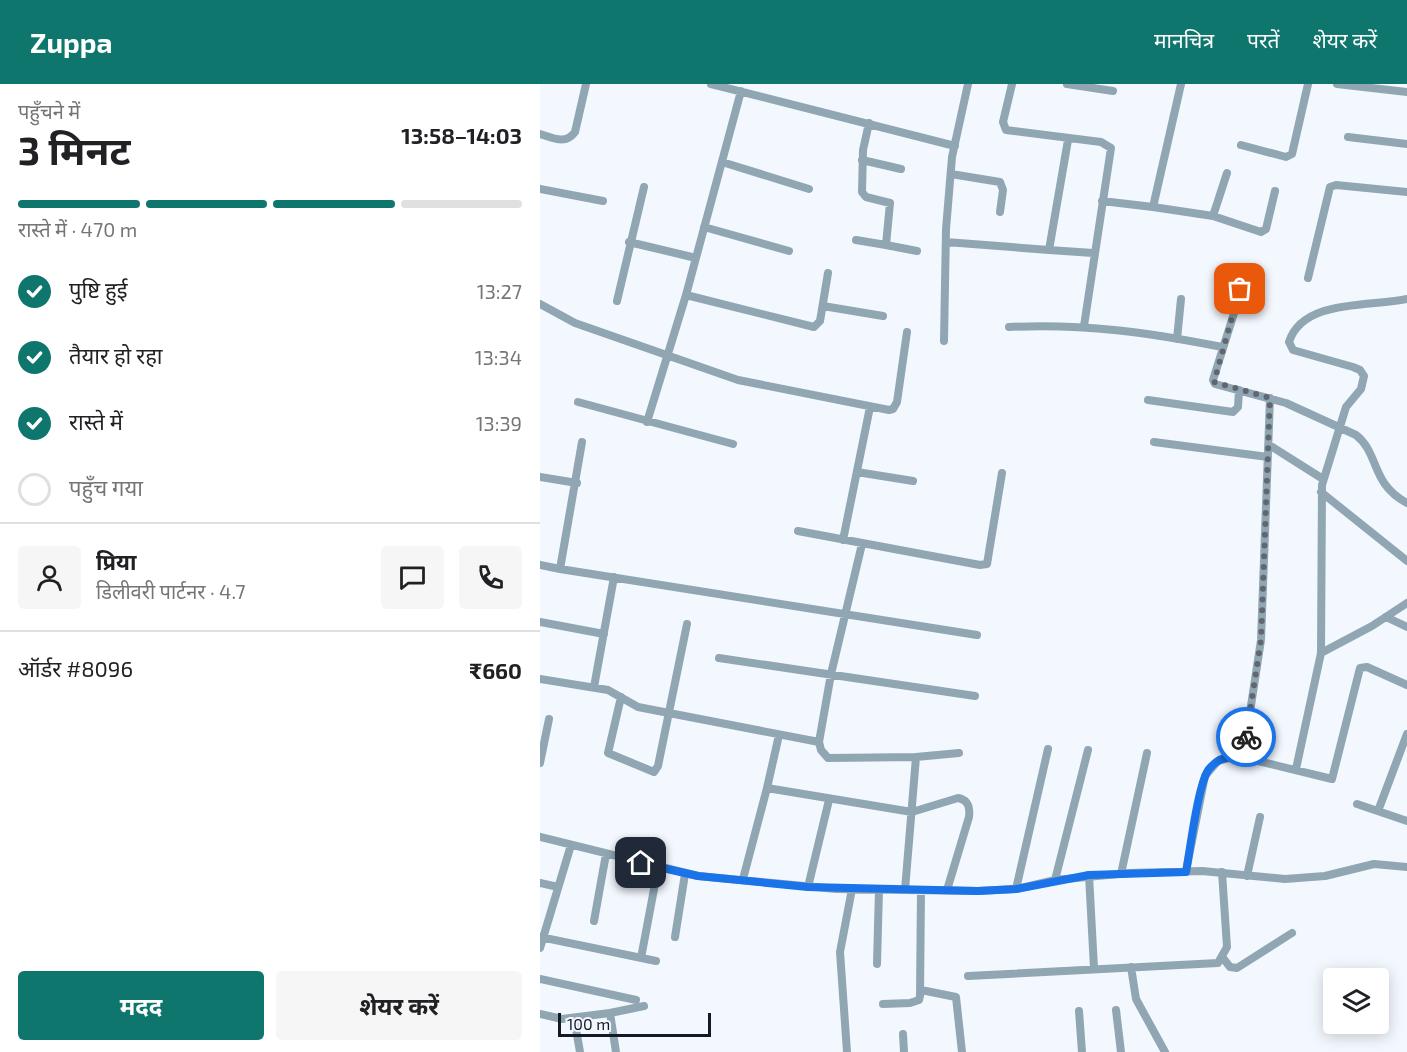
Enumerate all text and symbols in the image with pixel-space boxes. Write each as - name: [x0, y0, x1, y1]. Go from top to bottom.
- text: Zuppa: [30, 25, 113, 59]
- text: मानचित्र: [1154, 27, 1214, 52]
- text: परतें: [1247, 27, 1280, 52]
- text: शेयर करें: [1313, 27, 1377, 52]
- text: पहुँचने में: [18, 99, 80, 123]
- text: 13:58–14:03: [401, 122, 522, 148]
- text: 3 मिनट: [18, 126, 130, 173]
- text: रास्ते में · 470 m: [18, 217, 137, 241]
- pin: [1214, 263, 1265, 314]
- icon: bag: [1223, 272, 1256, 305]
- icon: check: [18, 275, 51, 308]
- text: पुष्टि हुई: [69, 276, 127, 302]
- text: 13:27: [477, 279, 522, 303]
- icon: check: [18, 341, 51, 374]
- text: तैयार हो रहा: [69, 342, 163, 368]
- text: 13:34: [475, 345, 522, 369]
- icon: check: [18, 407, 51, 440]
- text: रास्ते में: [69, 408, 123, 434]
- text: 13:39: [476, 411, 522, 435]
- text: पहुँच गया: [69, 474, 143, 500]
- button: person: [18, 546, 81, 609]
- button: chat: [381, 546, 444, 609]
- button: phone: [459, 546, 522, 609]
- text: प्रिया: [96, 548, 136, 574]
- text: डिलीवरी पार्टनर · 4.7: [96, 579, 246, 603]
- text: ऑर्डर #8096: [18, 655, 133, 681]
- text: ₹660: [469, 657, 522, 683]
- courier: [1216, 707, 1276, 767]
- icon: bike: [1230, 721, 1263, 754]
- pin: [615, 837, 666, 888]
- icon: home: [624, 846, 657, 879]
- map controls: [1323, 968, 1389, 1034]
- button: layers: [1323, 968, 1389, 1034]
- button: मदद: [18, 971, 264, 1040]
- button: शेयर करें: [276, 971, 522, 1040]
- scale bar: [558, 1010, 711, 1038]
- text: 100 m: [567, 1014, 610, 1033]

